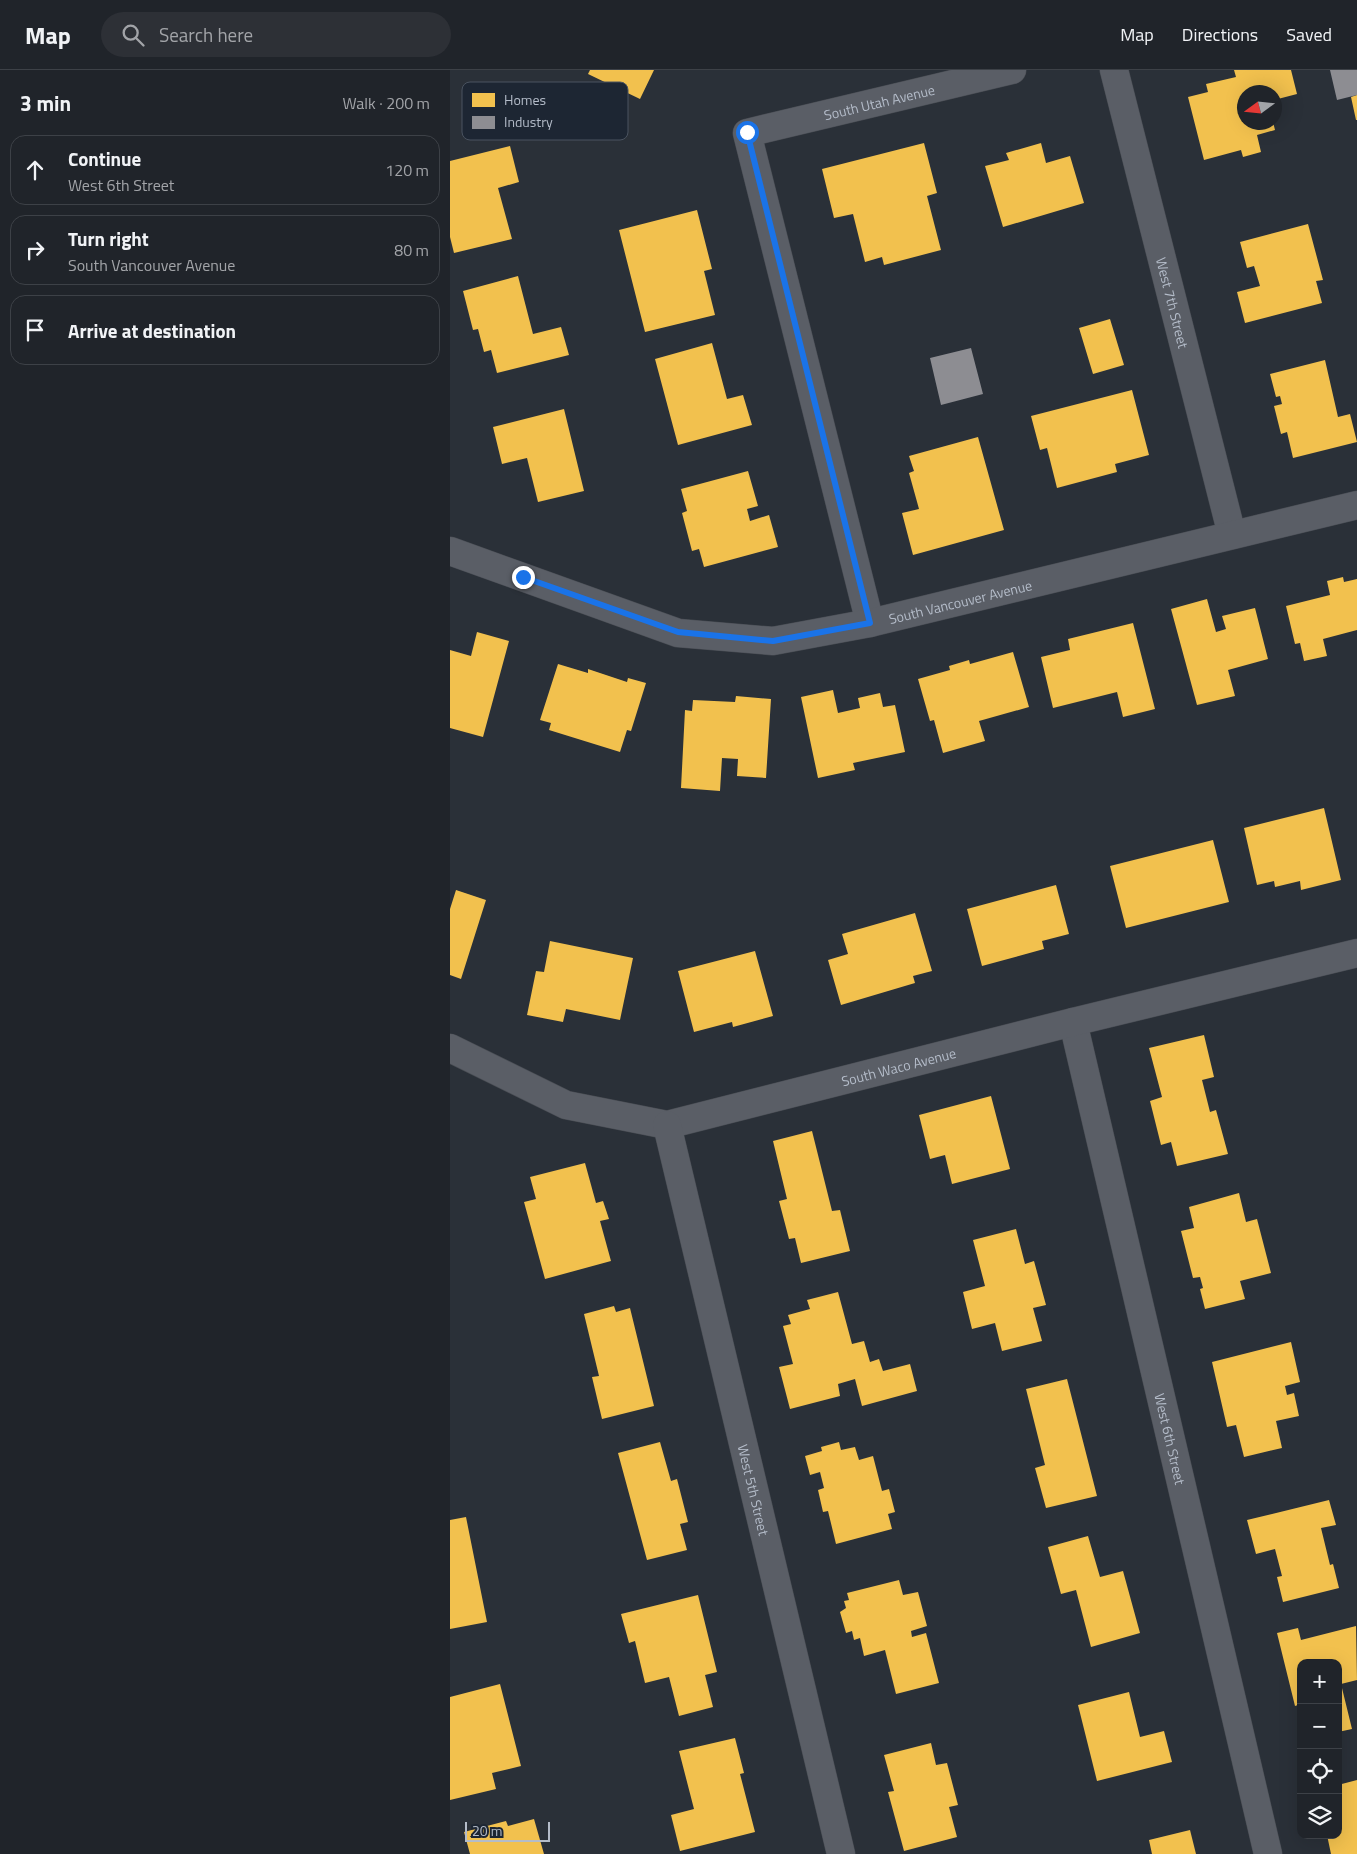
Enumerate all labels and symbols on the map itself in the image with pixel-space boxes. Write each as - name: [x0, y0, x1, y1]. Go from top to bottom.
- street label: South Utah Avenue: [822, 78, 937, 125]
- legend: [462, 82, 628, 140]
- north arrow: [1237, 85, 1282, 130]
- text: Homes: [504, 89, 546, 110]
- text: Industry: [504, 111, 553, 132]
- route start: [736, 121, 759, 144]
- street label: West 7th Street: [1151, 255, 1195, 350]
- route end: [512, 566, 535, 589]
- street label: South Vancouver Avenue: [886, 574, 1034, 629]
- street label: South Waco Avenue: [839, 1042, 958, 1091]
- street label: West 6th Street: [1150, 1391, 1192, 1487]
- street label: West 5th Street: [733, 1442, 775, 1538]
- scale bar: [465, 1819, 550, 1842]

